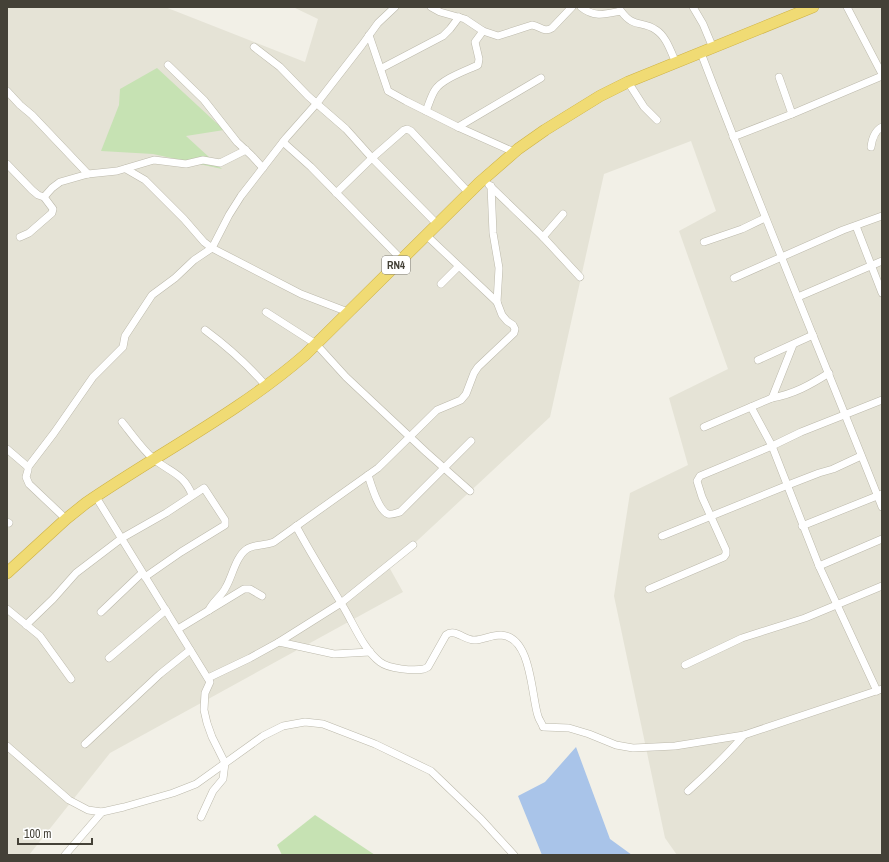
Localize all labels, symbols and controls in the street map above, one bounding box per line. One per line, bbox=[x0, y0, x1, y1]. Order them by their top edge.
road number: RN4 bbox=[382, 256, 410, 274]
scale bar bbox=[18, 820, 92, 846]
text: 100 m bbox=[24, 826, 51, 842]

